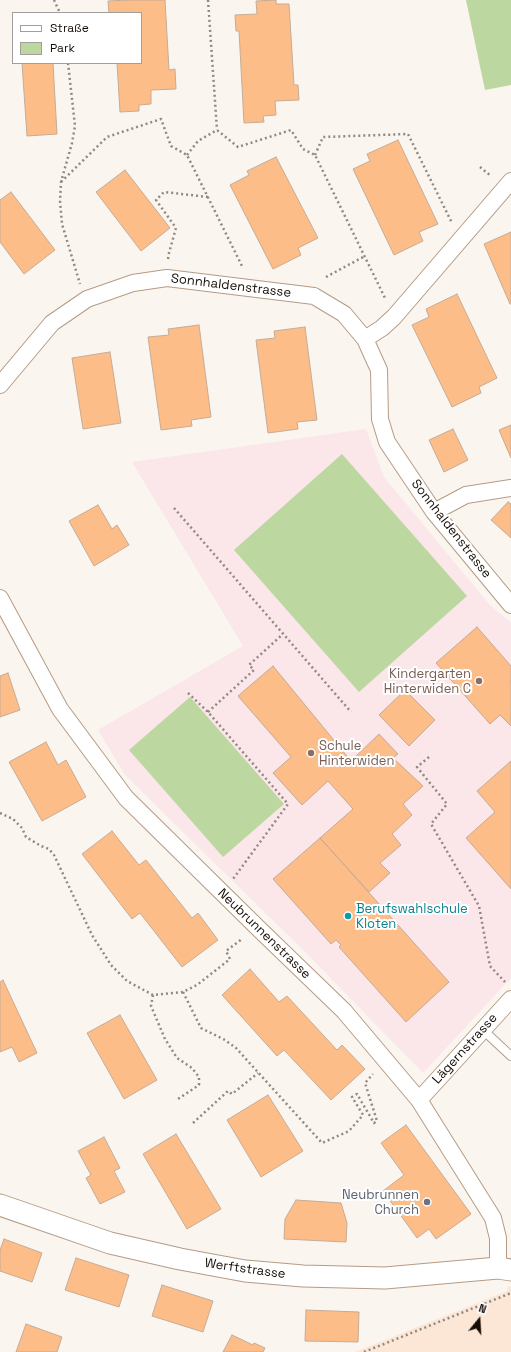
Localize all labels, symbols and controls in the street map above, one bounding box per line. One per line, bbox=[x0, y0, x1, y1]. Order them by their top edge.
legend bbox=[12, 12, 142, 64]
text: Straße bbox=[50, 20, 89, 36]
text: Park bbox=[50, 40, 75, 56]
street label: Sonnhaldenstrasse bbox=[170, 271, 292, 301]
street label: Sonnhaldenstrasse bbox=[408, 477, 494, 581]
place label: Kindergarten Hinterwiden C bbox=[384, 666, 471, 697]
marker: Kindergarten Hinterwiden C bbox=[474, 676, 484, 686]
place label: Schule Hinterwiden bbox=[319, 738, 394, 769]
marker: Schule Hinterwiden bbox=[306, 748, 316, 758]
street label: Neubrunnenstrasse bbox=[214, 886, 314, 982]
place label: Berufswahlschule Kloten bbox=[356, 901, 468, 932]
marker: Berufswahlschule Kloten bbox=[343, 911, 353, 921]
street label: Lägernstrasse bbox=[429, 1011, 501, 1087]
place label: Neubrunnen Church bbox=[342, 1187, 419, 1218]
marker: Neubrunnen Church bbox=[422, 1197, 432, 1207]
street label: Werftstrasse bbox=[204, 1256, 286, 1282]
north arrow bbox=[459, 1300, 499, 1340]
text: N bbox=[477, 1301, 488, 1316]

